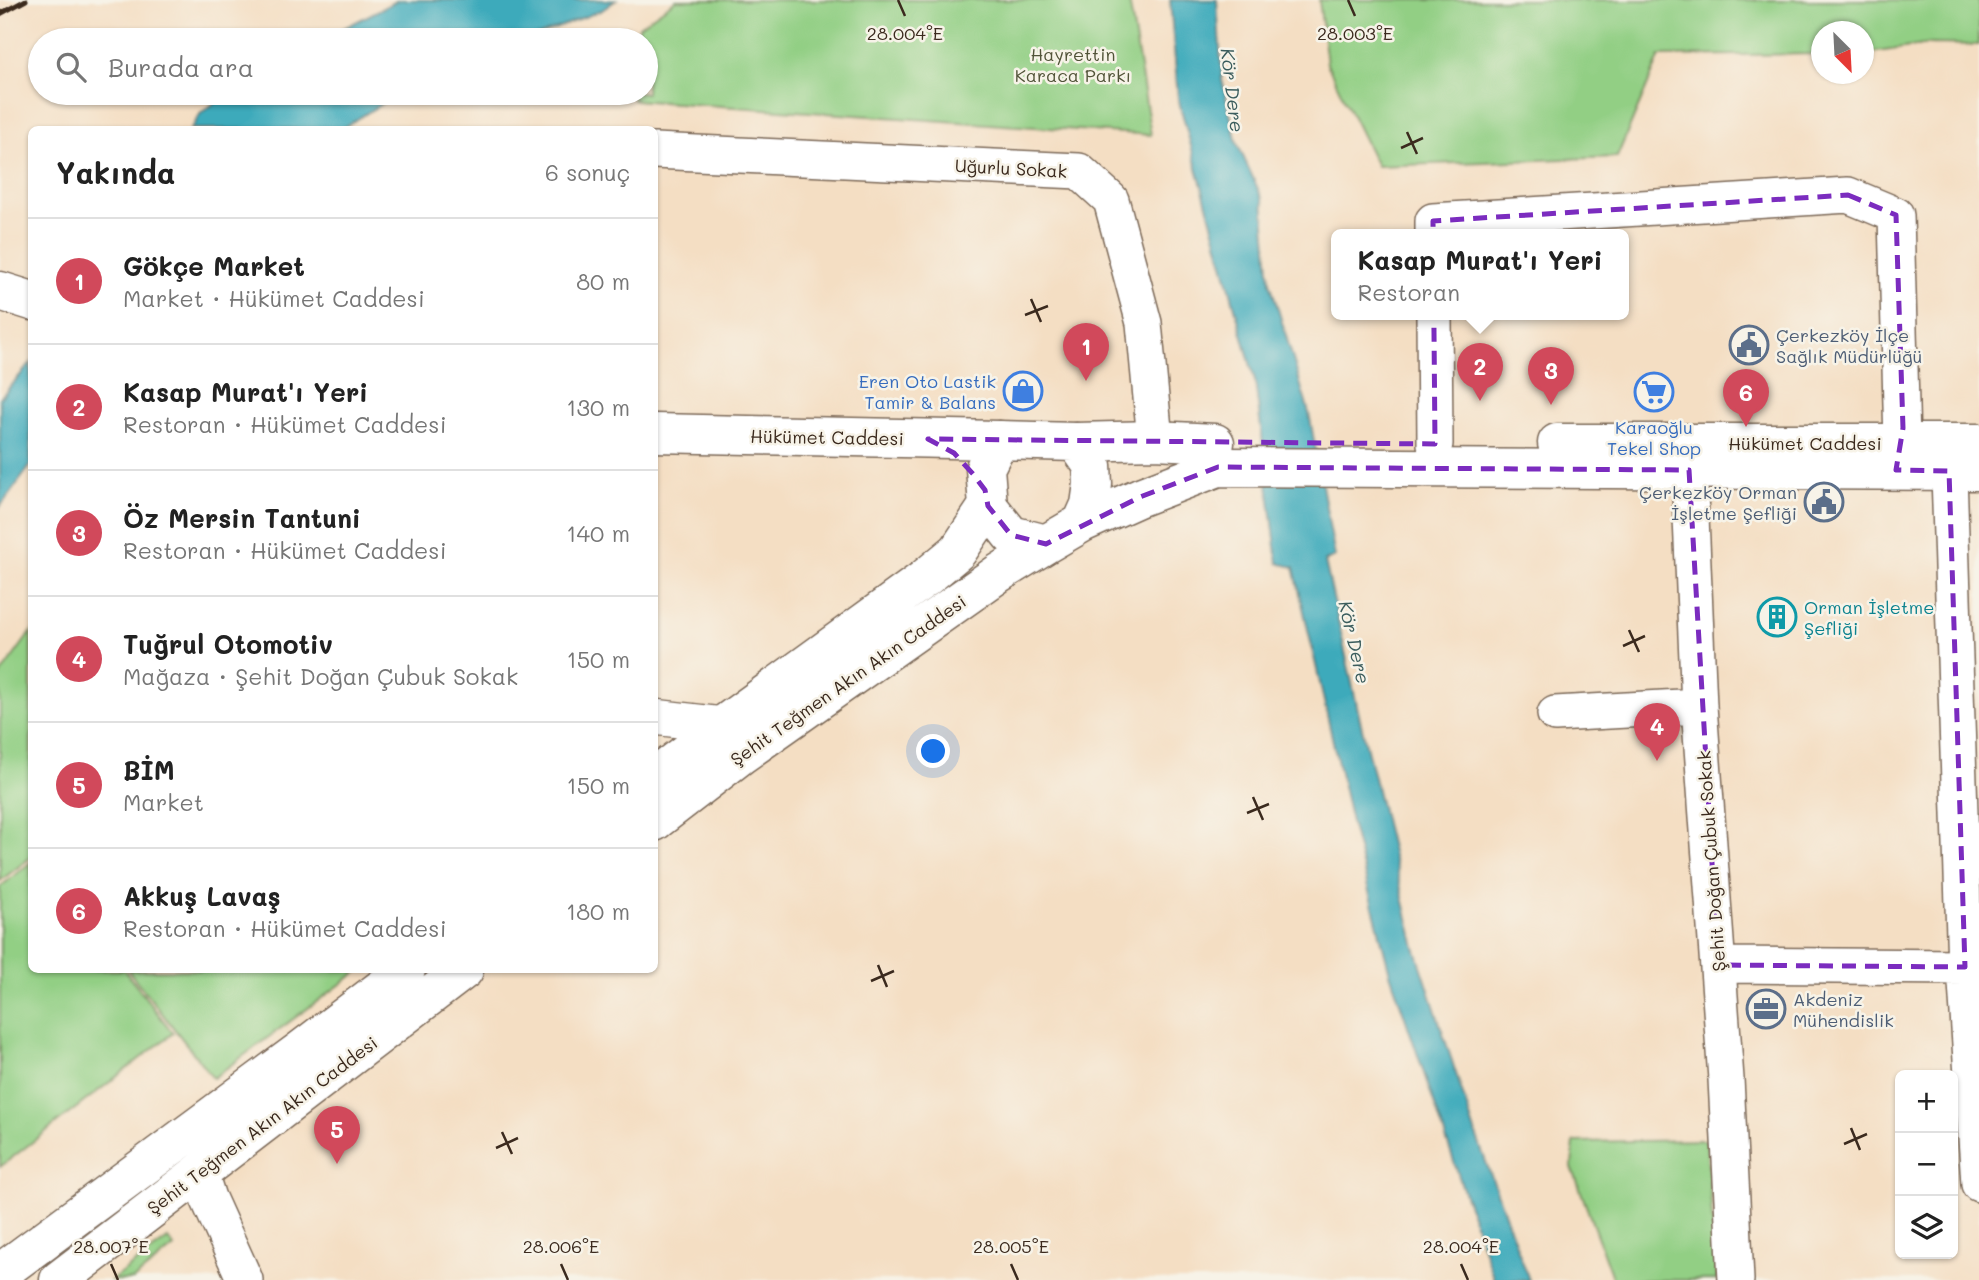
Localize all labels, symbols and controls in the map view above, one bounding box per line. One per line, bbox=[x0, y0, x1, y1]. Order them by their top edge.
text: 28.004°E bbox=[867, 21, 943, 45]
text: 28.003°E bbox=[1317, 21, 1393, 45]
north arrow bbox=[1811, 21, 1874, 84]
search box bbox=[28, 28, 658, 105]
park label: Hayrettin Karaca Parkı bbox=[1015, 42, 1131, 87]
water label: Kör Dere bbox=[1215, 47, 1251, 133]
icon: search bbox=[52, 48, 90, 86]
text: Burada ara bbox=[108, 50, 254, 84]
text: Yakında bbox=[56, 152, 175, 192]
street label: Uğurlu Sokak bbox=[954, 153, 1068, 183]
text: 6 sonuç bbox=[545, 157, 630, 187]
popup bbox=[1331, 229, 1629, 320]
text: Kasap Murat'ı Yeri bbox=[1357, 243, 1603, 277]
text: Gökçe Market bbox=[123, 249, 305, 283]
text: 1 bbox=[74, 266, 84, 296]
text: 80 m bbox=[576, 266, 630, 296]
text: Restoran bbox=[1357, 277, 1460, 307]
text: Market · Hükümet Caddesi bbox=[123, 283, 425, 313]
pin: 1 bbox=[1063, 323, 1109, 381]
place label: Çerkezköy İlçe Sağlık Müdürlüğü bbox=[1776, 323, 1922, 368]
public building icon: Çerkezköy İlçe Sağlık Müdürlüğü bbox=[1728, 324, 1770, 366]
pin: 2 bbox=[1457, 343, 1503, 401]
pin: 3 bbox=[1528, 347, 1574, 405]
place label: Eren Oto Lastik Tamir & Balans bbox=[859, 369, 996, 414]
pin: 6 bbox=[1723, 369, 1769, 427]
shop icon: Eren Oto Lastik Tamir & Balans bbox=[1002, 370, 1044, 412]
supermarket icon: Karaoğlu Tekel Shop bbox=[1633, 371, 1675, 413]
text: Kasap Murat'ı Yeri bbox=[123, 375, 368, 409]
text: 2 bbox=[73, 392, 85, 422]
text: 130 m bbox=[566, 392, 630, 422]
text: Restoran · Hükümet Caddesi bbox=[123, 409, 446, 439]
place label: Karaoğlu Tekel Shop bbox=[1607, 415, 1701, 460]
street label: Hükümet Caddesi bbox=[750, 424, 904, 450]
street label: Hükümet Caddesi bbox=[1728, 431, 1882, 455]
place label: Çerkezköy Orman İşletme Şefliği bbox=[1639, 480, 1797, 525]
public building icon: Çerkezköy Orman İşletme Şefliği bbox=[1803, 481, 1845, 523]
text: Öz Mersin Tantuni bbox=[123, 501, 361, 535]
text: 3 bbox=[72, 518, 86, 548]
text: 140 m bbox=[566, 518, 630, 548]
text: Restoran · Hükümet Caddesi bbox=[123, 535, 446, 565]
street label: Şehit Teğmen Akın Akın Caddesi bbox=[725, 589, 971, 771]
place label: Orman İşletme Şefliği bbox=[1804, 595, 1934, 640]
building icon: Orman İşletme Şefliği bbox=[1756, 596, 1798, 638]
water label: Kör Dere bbox=[1333, 598, 1377, 686]
text: Tuğrul Otomotiv bbox=[123, 627, 333, 661]
text: 4 bbox=[72, 644, 86, 674]
text: 150 m bbox=[566, 644, 630, 674]
text: Mağaza · Şehit Doğan Çubuk Sokak bbox=[123, 661, 518, 691]
pin: 4 bbox=[1634, 703, 1680, 761]
your location bbox=[916, 734, 950, 768]
street label: Şehit Doğan Çubuk Sokak bbox=[1691, 750, 1731, 972]
text: BİM bbox=[123, 753, 175, 787]
text: 5 bbox=[72, 770, 86, 800]
text: 150 m bbox=[566, 770, 630, 800]
text: Market bbox=[123, 787, 204, 817]
text: Akkuş Lavaş bbox=[123, 879, 281, 913]
text: 6 bbox=[72, 896, 86, 926]
text: 180 m bbox=[566, 896, 630, 926]
text: Restoran · Hükümet Caddesi bbox=[123, 913, 446, 943]
place label: Akdeniz Mühendislik bbox=[1793, 987, 1894, 1032]
office icon: Akdeniz Mühendislik bbox=[1745, 988, 1787, 1030]
street label: Şehit Teğmen Akın Akın Caddesi bbox=[142, 1030, 382, 1220]
map controls bbox=[1895, 1070, 1958, 1259]
button: + bbox=[1895, 1070, 1958, 1133]
pin: 5 bbox=[314, 1106, 360, 1164]
button: − bbox=[1895, 1133, 1958, 1196]
button: layers bbox=[1895, 1196, 1958, 1259]
text: 28.007°E bbox=[73, 1234, 149, 1258]
text: 28.006°E bbox=[523, 1234, 599, 1258]
text: 28.005°E bbox=[973, 1234, 1049, 1258]
text: 28.004°E bbox=[1423, 1234, 1499, 1258]

